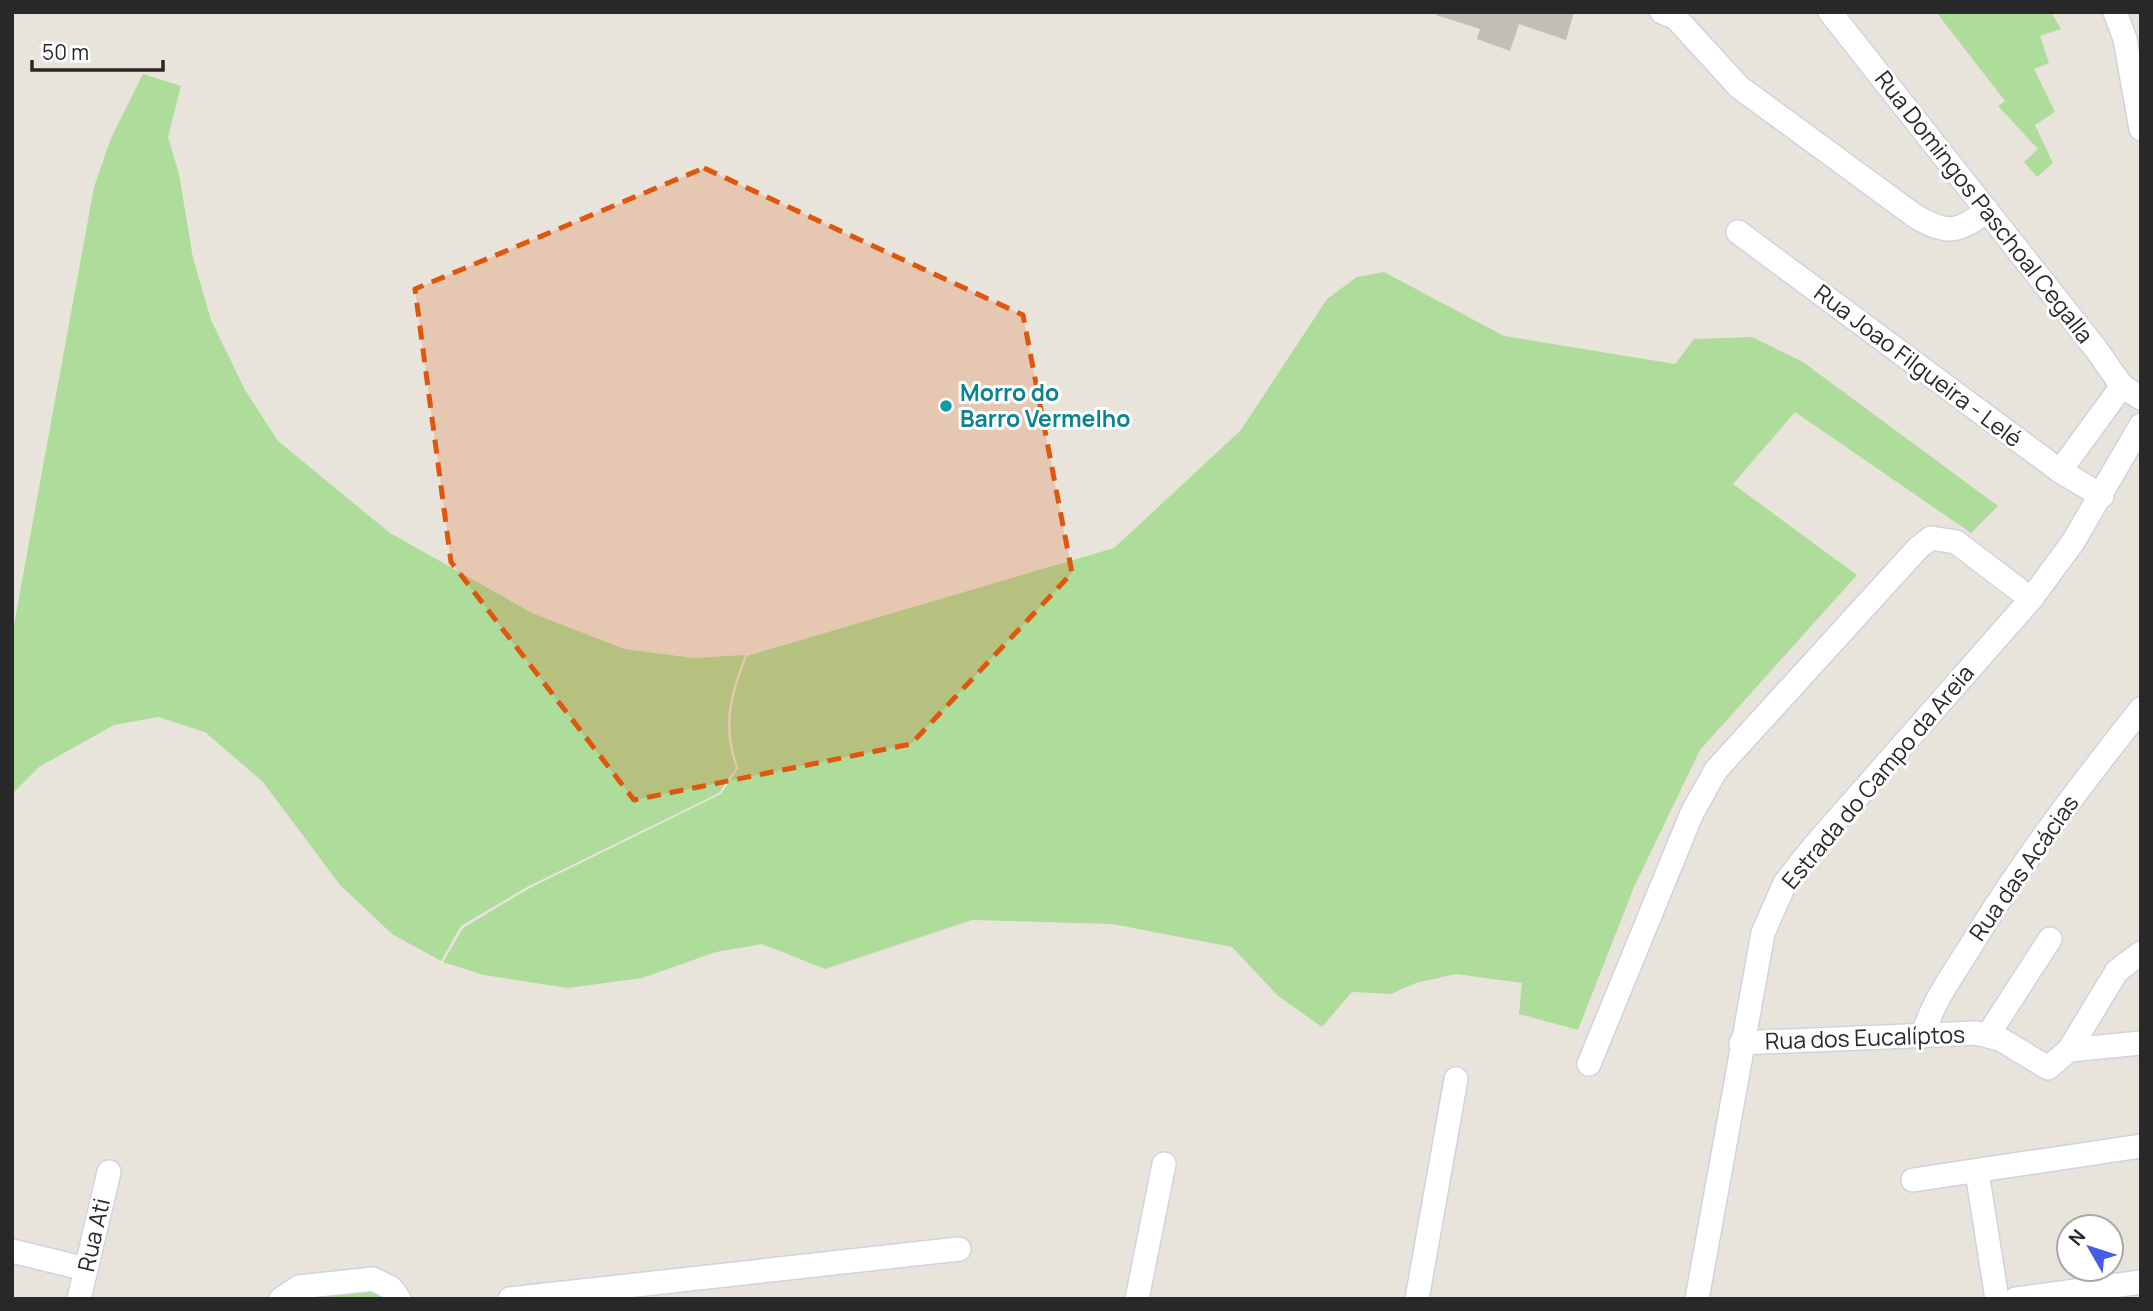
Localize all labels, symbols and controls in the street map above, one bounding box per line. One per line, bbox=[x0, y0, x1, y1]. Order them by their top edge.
scale bar bbox=[32, 28, 163, 72]
text: 50 m bbox=[42, 38, 89, 66]
street label: Rua Domingos Paschoal Cegalla bbox=[1868, 63, 2101, 349]
street label: Rua Joao Filgueira - Lelé bbox=[1808, 276, 2029, 454]
place label: Morro do Barro Vermelho bbox=[960, 376, 1130, 434]
marker: Morro do Barro Vermelho bbox=[938, 398, 954, 414]
street label: Estrada do Campo da Areia bbox=[1774, 657, 1981, 895]
street label: Rua das Acácias bbox=[1961, 788, 2085, 947]
street label: Rua dos Eucalíptos bbox=[1764, 1018, 1966, 1056]
street label: Rua Ati bbox=[69, 1195, 117, 1275]
north arrow bbox=[2055, 1213, 2125, 1283]
text: N bbox=[2062, 1224, 2091, 1251]

